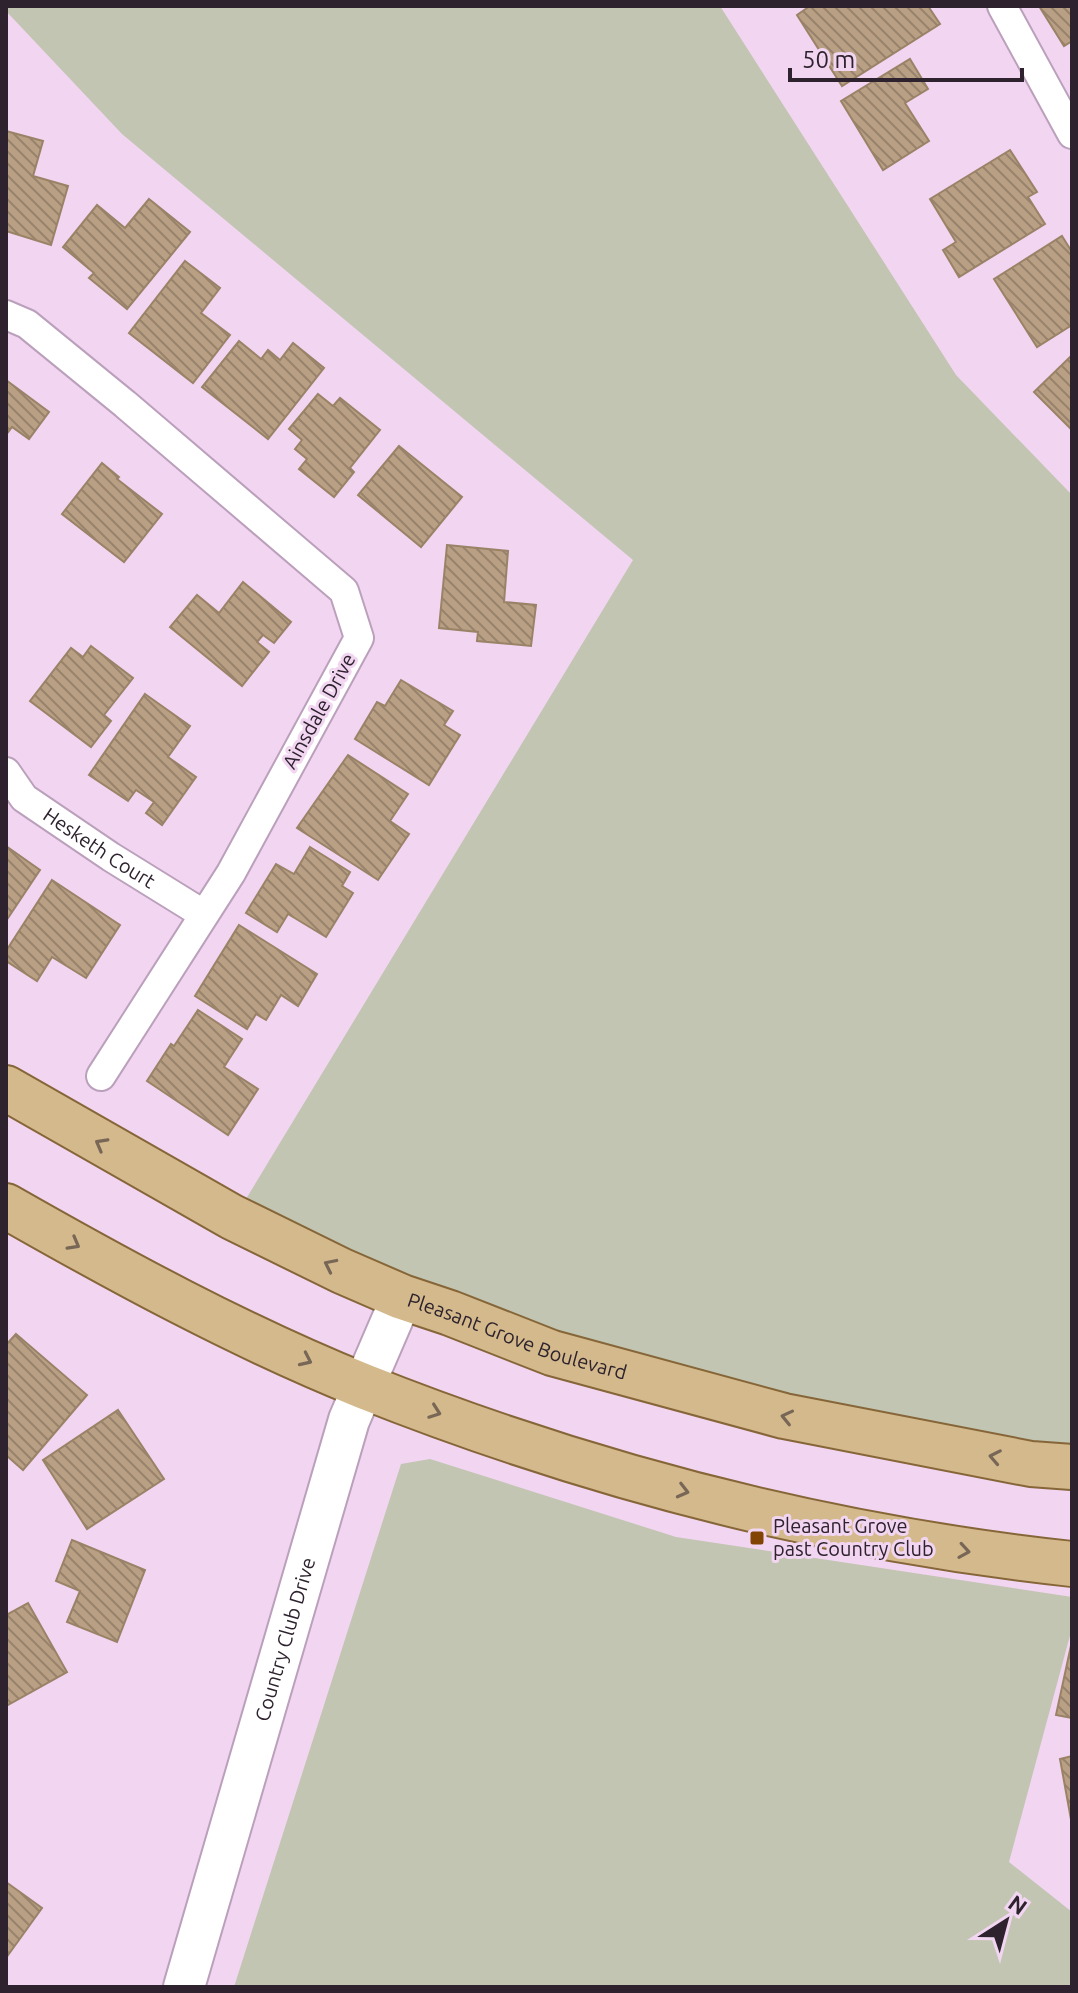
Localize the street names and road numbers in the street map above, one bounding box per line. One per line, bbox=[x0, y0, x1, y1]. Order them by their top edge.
street label: Ainsdale Drive bbox=[277, 649, 360, 772]
street label: Hesketh Court bbox=[39, 803, 160, 893]
street label: Pleasant Grove Boulevard bbox=[405, 1288, 629, 1384]
street label: Country Club Drive bbox=[250, 1555, 319, 1724]

